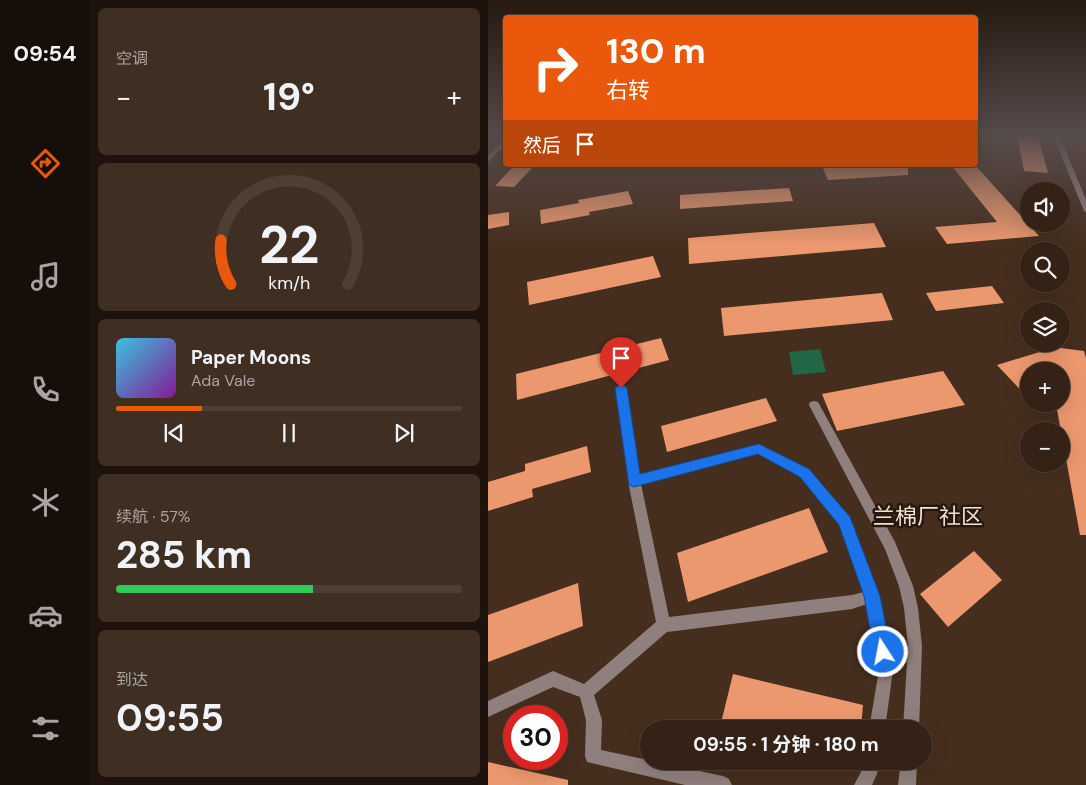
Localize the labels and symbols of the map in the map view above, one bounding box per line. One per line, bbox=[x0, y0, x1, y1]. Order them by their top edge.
pin bbox=[600, 337, 642, 388]
district label: 兰棉厂社区 bbox=[873, 502, 983, 531]
position arrow bbox=[856, 625, 908, 677]
speed limit sign: 30 bbox=[503, 705, 568, 770]

